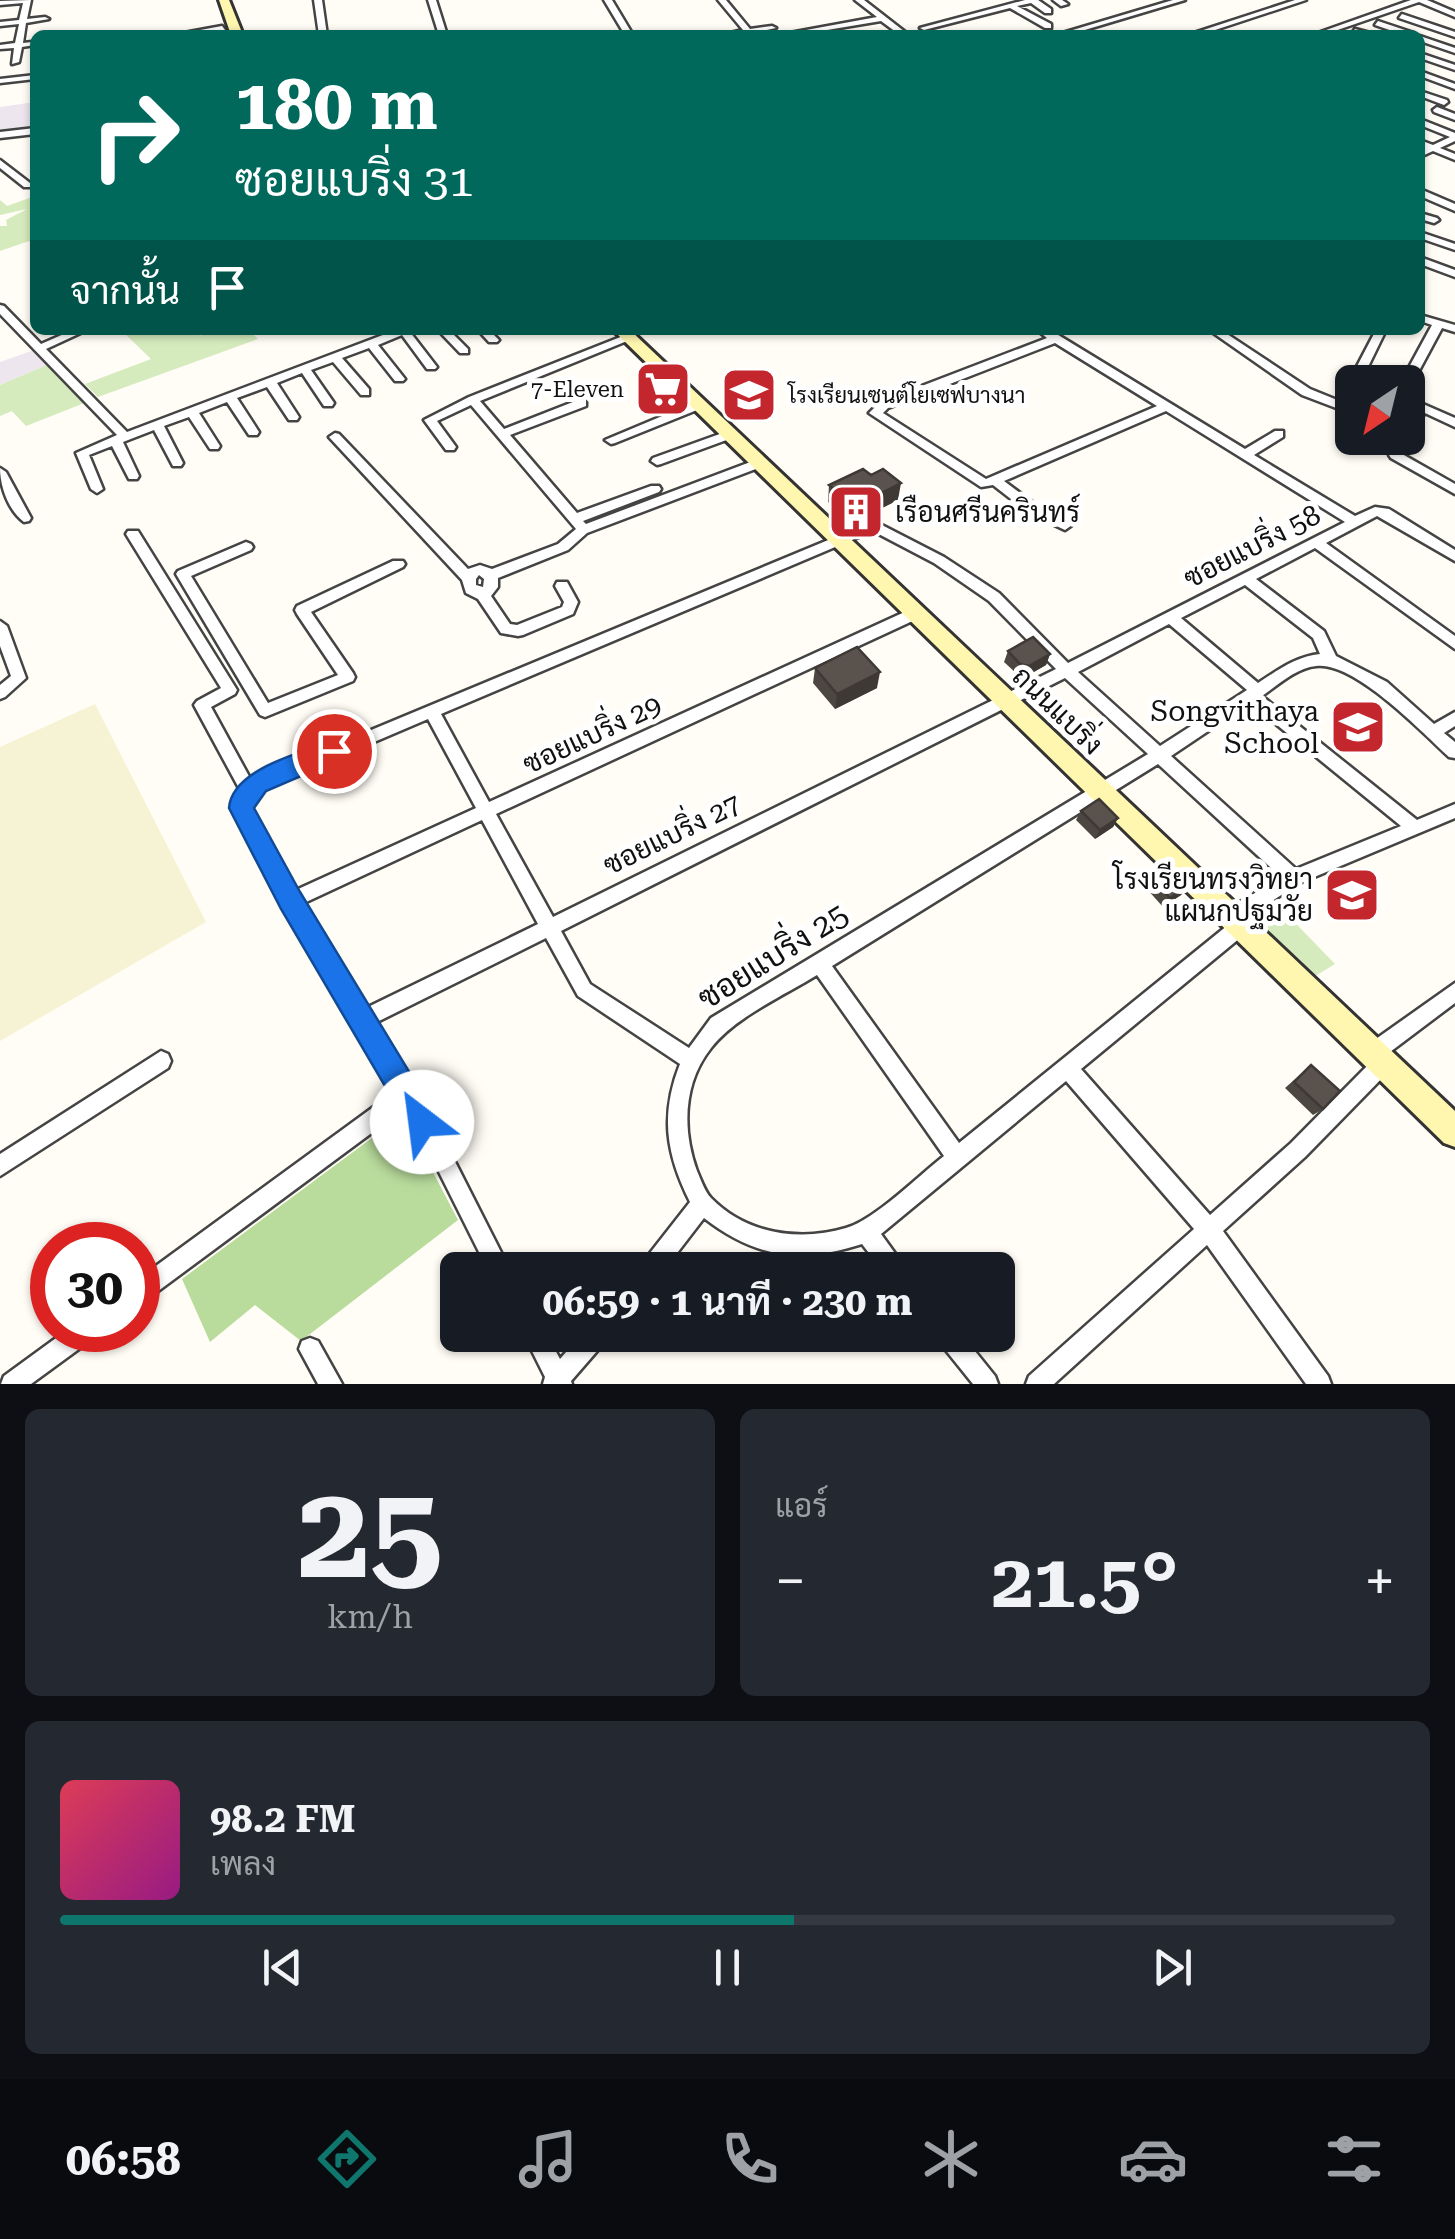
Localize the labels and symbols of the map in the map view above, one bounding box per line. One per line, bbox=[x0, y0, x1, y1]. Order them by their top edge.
supermarket icon: 7-Eleven bbox=[633, 359, 693, 419]
school or university icon: โรงเรียนเซนต์โยเซฟบางนา bbox=[719, 365, 779, 425]
north arrow bbox=[1335, 365, 1425, 455]
place label: 7-Eleven bbox=[531, 377, 624, 402]
place label: โรงเรียนเซนต์โยเซฟบางนา bbox=[787, 381, 1025, 408]
building icon: เรือนศรีนครินทร์ bbox=[826, 482, 886, 542]
street label: ซอยแบริ่ง 58 bbox=[1175, 492, 1326, 595]
place label: เรือนศรีนครินทร์ bbox=[895, 493, 1080, 529]
street label: ถนนแบริ่ง bbox=[1006, 655, 1114, 761]
street label: ซอยแบริ่ง 29 bbox=[515, 682, 667, 781]
place label: Songvithaya School bbox=[1150, 695, 1319, 760]
school or university icon: Songvithaya School bbox=[1328, 697, 1388, 757]
pin bbox=[292, 709, 377, 794]
street label: ซอยแบริ่ง 27 bbox=[595, 781, 746, 882]
place label: โรงเรียนทรงวิทยา แผนกปฐมวัย bbox=[1111, 860, 1313, 930]
school or university icon: โรงเรียนทรงวิทยา แผนกปฐมวัย bbox=[1322, 865, 1382, 925]
street label: ซอยแบริ่ง 25 bbox=[687, 888, 855, 1017]
position arrow bbox=[370, 1070, 474, 1174]
speed limit sign: 30 bbox=[30, 1222, 160, 1352]

